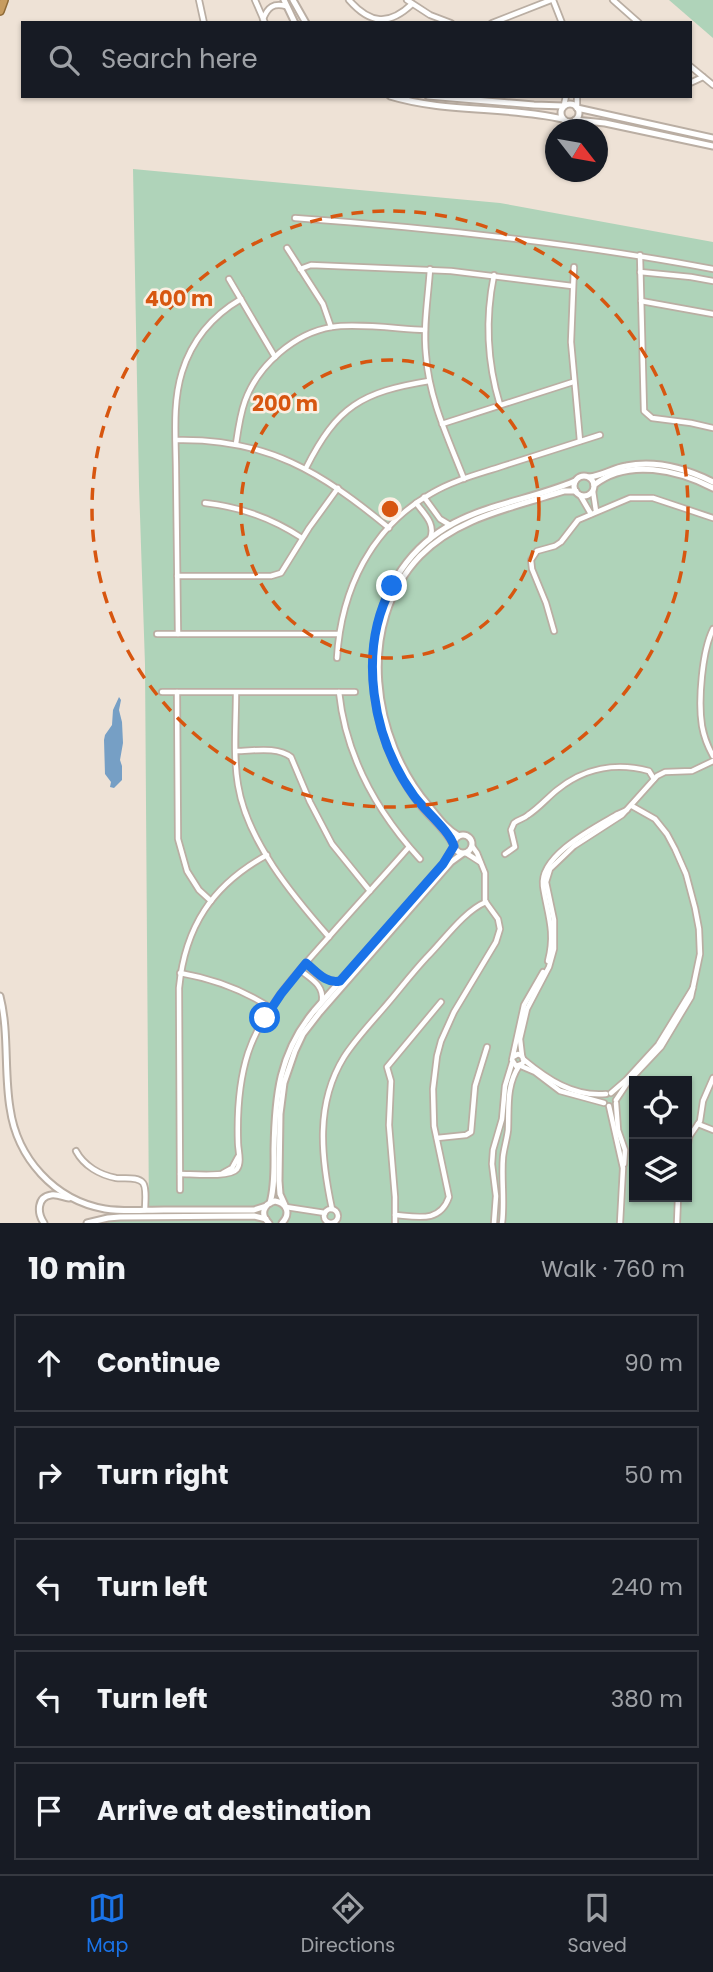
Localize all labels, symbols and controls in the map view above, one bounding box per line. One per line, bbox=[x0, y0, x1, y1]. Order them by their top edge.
search box bbox=[21, 21, 692, 98]
icon: search bbox=[45, 41, 83, 79]
text: Search here bbox=[101, 41, 258, 77]
north arrow bbox=[545, 119, 608, 182]
text: 400 m bbox=[145, 284, 213, 313]
text: 200 m bbox=[252, 389, 318, 418]
centre of rings bbox=[378, 497, 402, 521]
route end bbox=[376, 570, 407, 601]
route start bbox=[249, 1002, 280, 1033]
map controls bbox=[629, 1076, 692, 1202]
button: locate bbox=[629, 1076, 692, 1139]
button: layers bbox=[629, 1139, 692, 1202]
text: 10 min bbox=[28, 1247, 126, 1290]
text: Walk · 760 m bbox=[541, 1253, 685, 1285]
icon: ahead bbox=[30, 1344, 68, 1382]
text: Continue bbox=[97, 1345, 220, 1381]
text: 90 m bbox=[624, 1347, 683, 1379]
icon: right bbox=[30, 1456, 68, 1494]
text: Turn right bbox=[97, 1457, 229, 1493]
text: 50 m bbox=[624, 1459, 683, 1491]
icon: left bbox=[30, 1568, 68, 1606]
text: Turn left bbox=[97, 1569, 208, 1605]
text: 240 m bbox=[611, 1571, 683, 1603]
icon: left bbox=[30, 1680, 68, 1718]
text: Turn left bbox=[97, 1681, 208, 1717]
text: 380 m bbox=[611, 1683, 683, 1715]
icon: arrive bbox=[30, 1792, 68, 1830]
text: Arrive at destination bbox=[97, 1793, 372, 1829]
tab: Map bbox=[86, 1889, 128, 1960]
tab: Directions bbox=[301, 1889, 395, 1960]
tab: Saved bbox=[568, 1889, 627, 1960]

